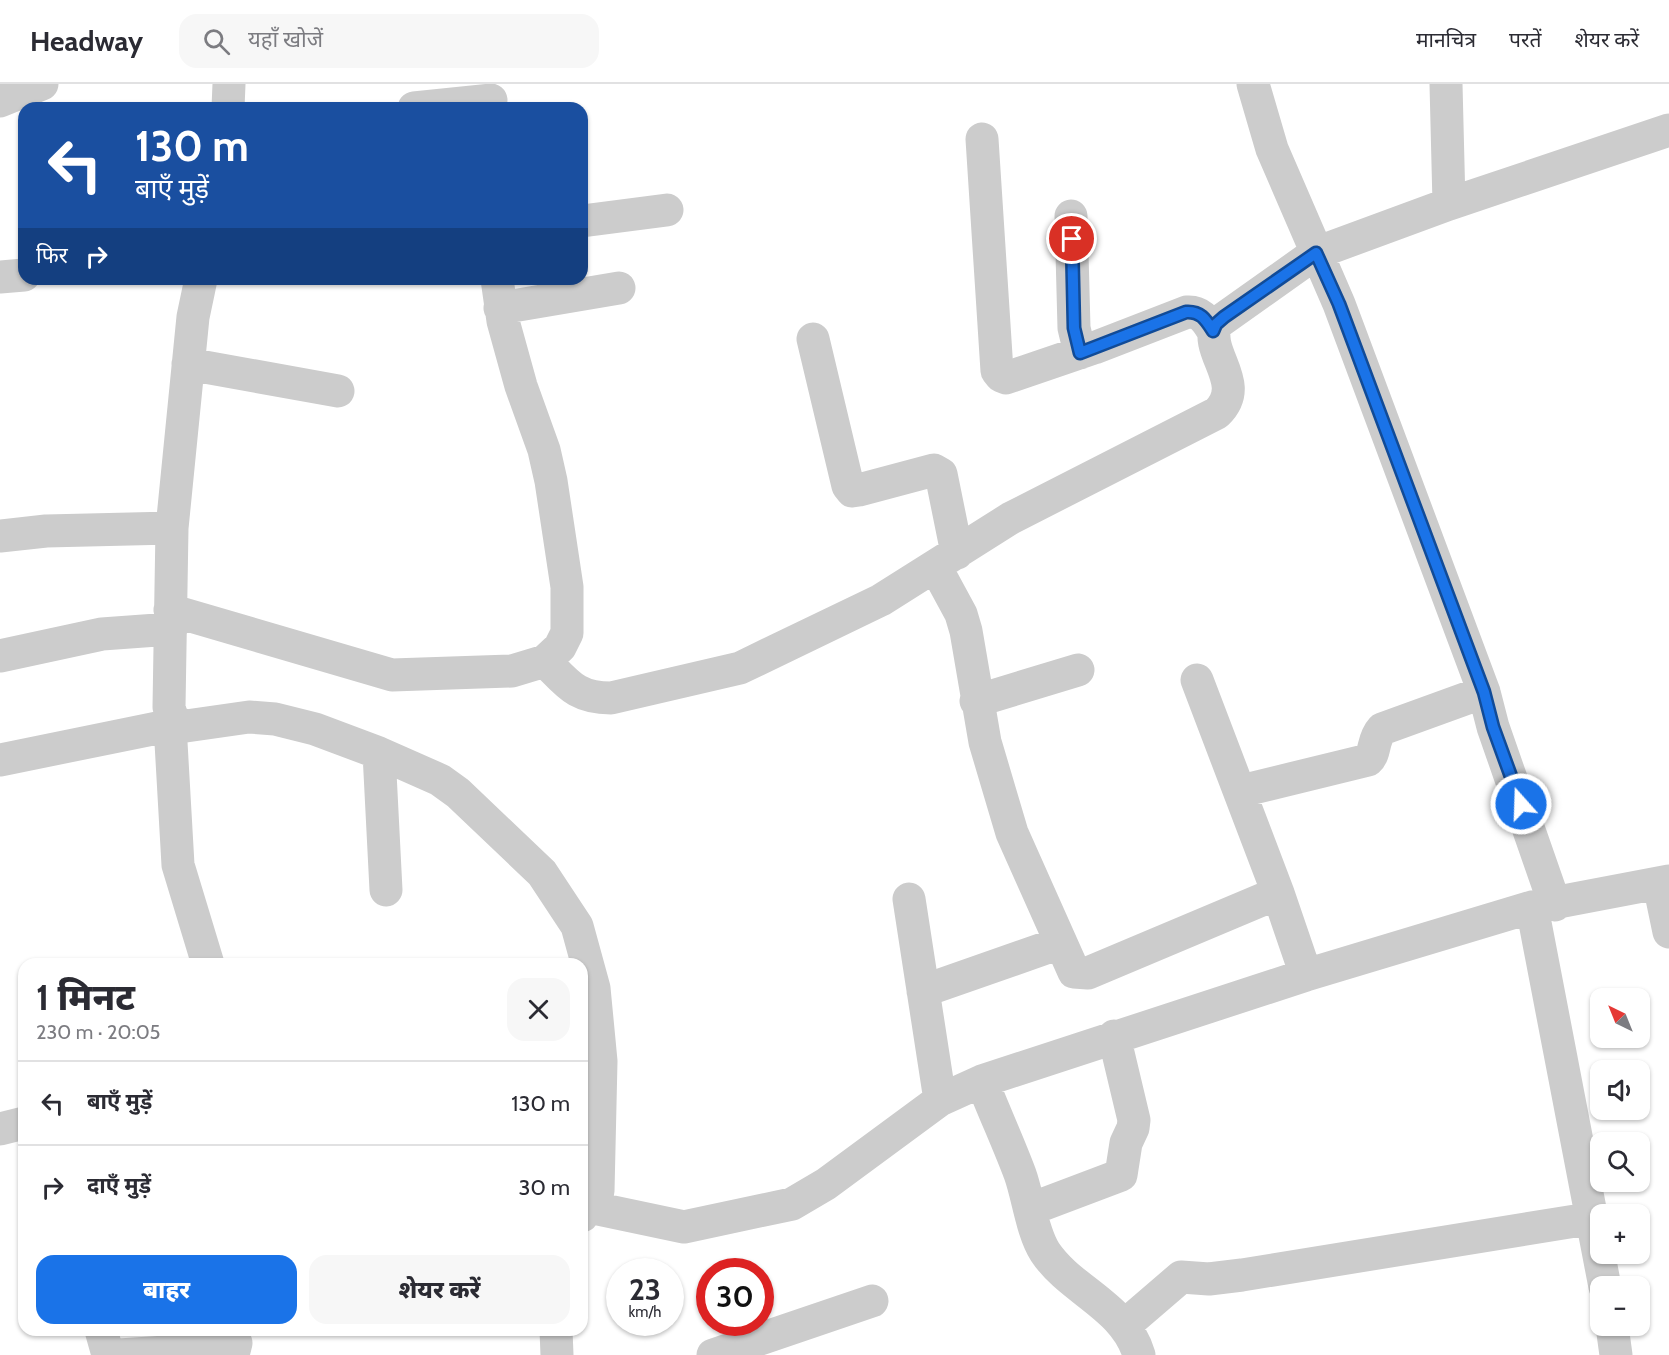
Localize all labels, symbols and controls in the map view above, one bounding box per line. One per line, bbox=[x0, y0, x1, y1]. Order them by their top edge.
search box bbox=[179, 14, 599, 68]
text: Headway bbox=[30, 24, 143, 58]
icon: search bbox=[200, 25, 233, 58]
text: यहाँ खोजें bbox=[248, 26, 323, 53]
text: मानचित्र bbox=[1416, 27, 1476, 52]
text: परतें bbox=[1509, 27, 1542, 52]
text: शेयर करें bbox=[1575, 27, 1639, 52]
text: 130 m bbox=[135, 120, 249, 172]
icon: left bbox=[36, 126, 114, 204]
text: बाएँ मुड़ें bbox=[135, 172, 209, 205]
pin bbox=[1046, 213, 1097, 264]
icon: arrive bbox=[1055, 222, 1088, 255]
icon: right bbox=[80, 240, 113, 273]
text: फिर bbox=[36, 242, 68, 269]
position arrow bbox=[1489, 772, 1553, 836]
text: 1 मिनट bbox=[36, 975, 135, 1019]
button: close bbox=[507, 978, 570, 1041]
north arrow bbox=[1590, 988, 1650, 1048]
map controls bbox=[1590, 988, 1650, 1336]
text: 230 m · 20:05 bbox=[36, 1020, 160, 1044]
button: sound bbox=[1590, 1060, 1650, 1120]
icon: left bbox=[36, 1087, 69, 1120]
text: बाएँ मुड़ें bbox=[87, 1088, 152, 1115]
text: 130 m bbox=[511, 1090, 570, 1117]
button: search bbox=[1590, 1132, 1650, 1192]
icon: right bbox=[36, 1171, 69, 1204]
text: दाएँ मुड़ें bbox=[87, 1172, 151, 1199]
text: 30 m bbox=[518, 1174, 570, 1201]
button: + bbox=[1590, 1204, 1650, 1264]
button: बाहर bbox=[36, 1255, 297, 1324]
button: शेयर करें bbox=[309, 1255, 570, 1324]
speed limit sign: 30 bbox=[696, 1258, 774, 1336]
text: 23 bbox=[629, 1271, 661, 1308]
button: − bbox=[1590, 1276, 1650, 1336]
text: km/h bbox=[629, 1303, 661, 1321]

